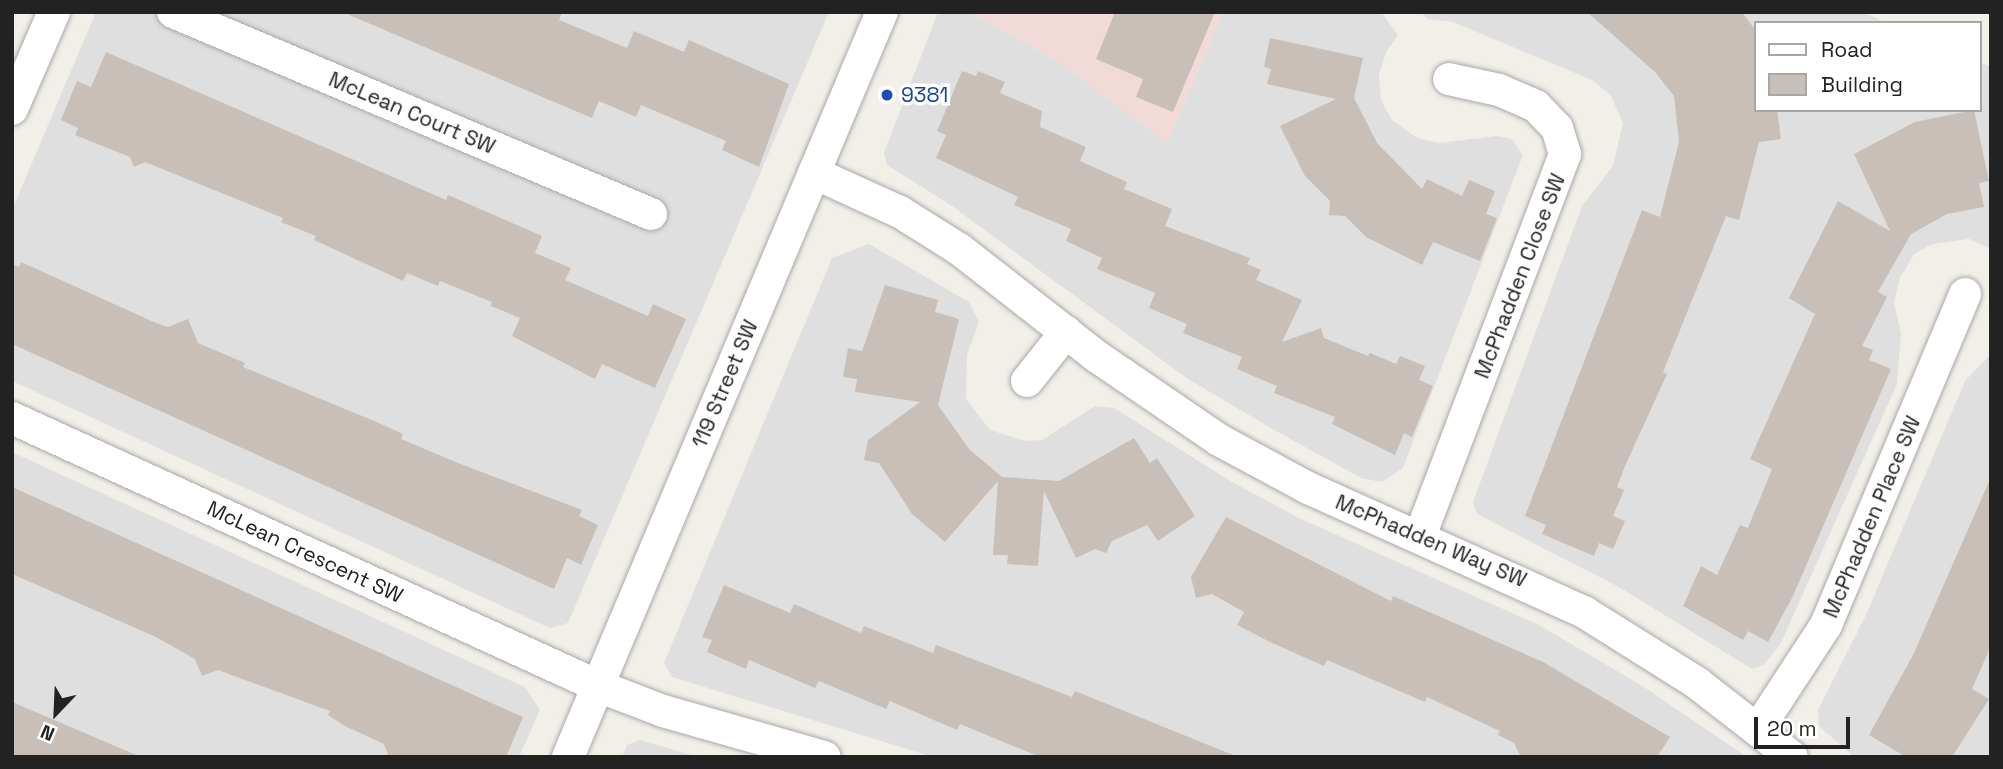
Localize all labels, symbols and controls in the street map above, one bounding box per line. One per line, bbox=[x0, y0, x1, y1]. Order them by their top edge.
legend bbox=[1755, 21, 1982, 112]
text: Road bbox=[1821, 36, 1873, 63]
street label: McLean Court SW bbox=[325, 67, 499, 159]
text: Building bbox=[1821, 71, 1903, 98]
place label: 9381 bbox=[901, 82, 948, 108]
marker: 9381 bbox=[879, 87, 895, 103]
street label: McPhadden Close SW bbox=[1469, 170, 1571, 382]
street label: 119 Street SW bbox=[687, 316, 763, 452]
street label: McPhadden Place SW bbox=[1818, 412, 1926, 622]
street label: McPhadden Way SW bbox=[1332, 489, 1530, 593]
street label: McLean Crescent SW bbox=[203, 496, 407, 608]
north arrow bbox=[21, 678, 91, 748]
scale bar bbox=[1758, 702, 1854, 746]
text: 20 m bbox=[1767, 715, 1817, 742]
text: N bbox=[37, 719, 58, 747]

